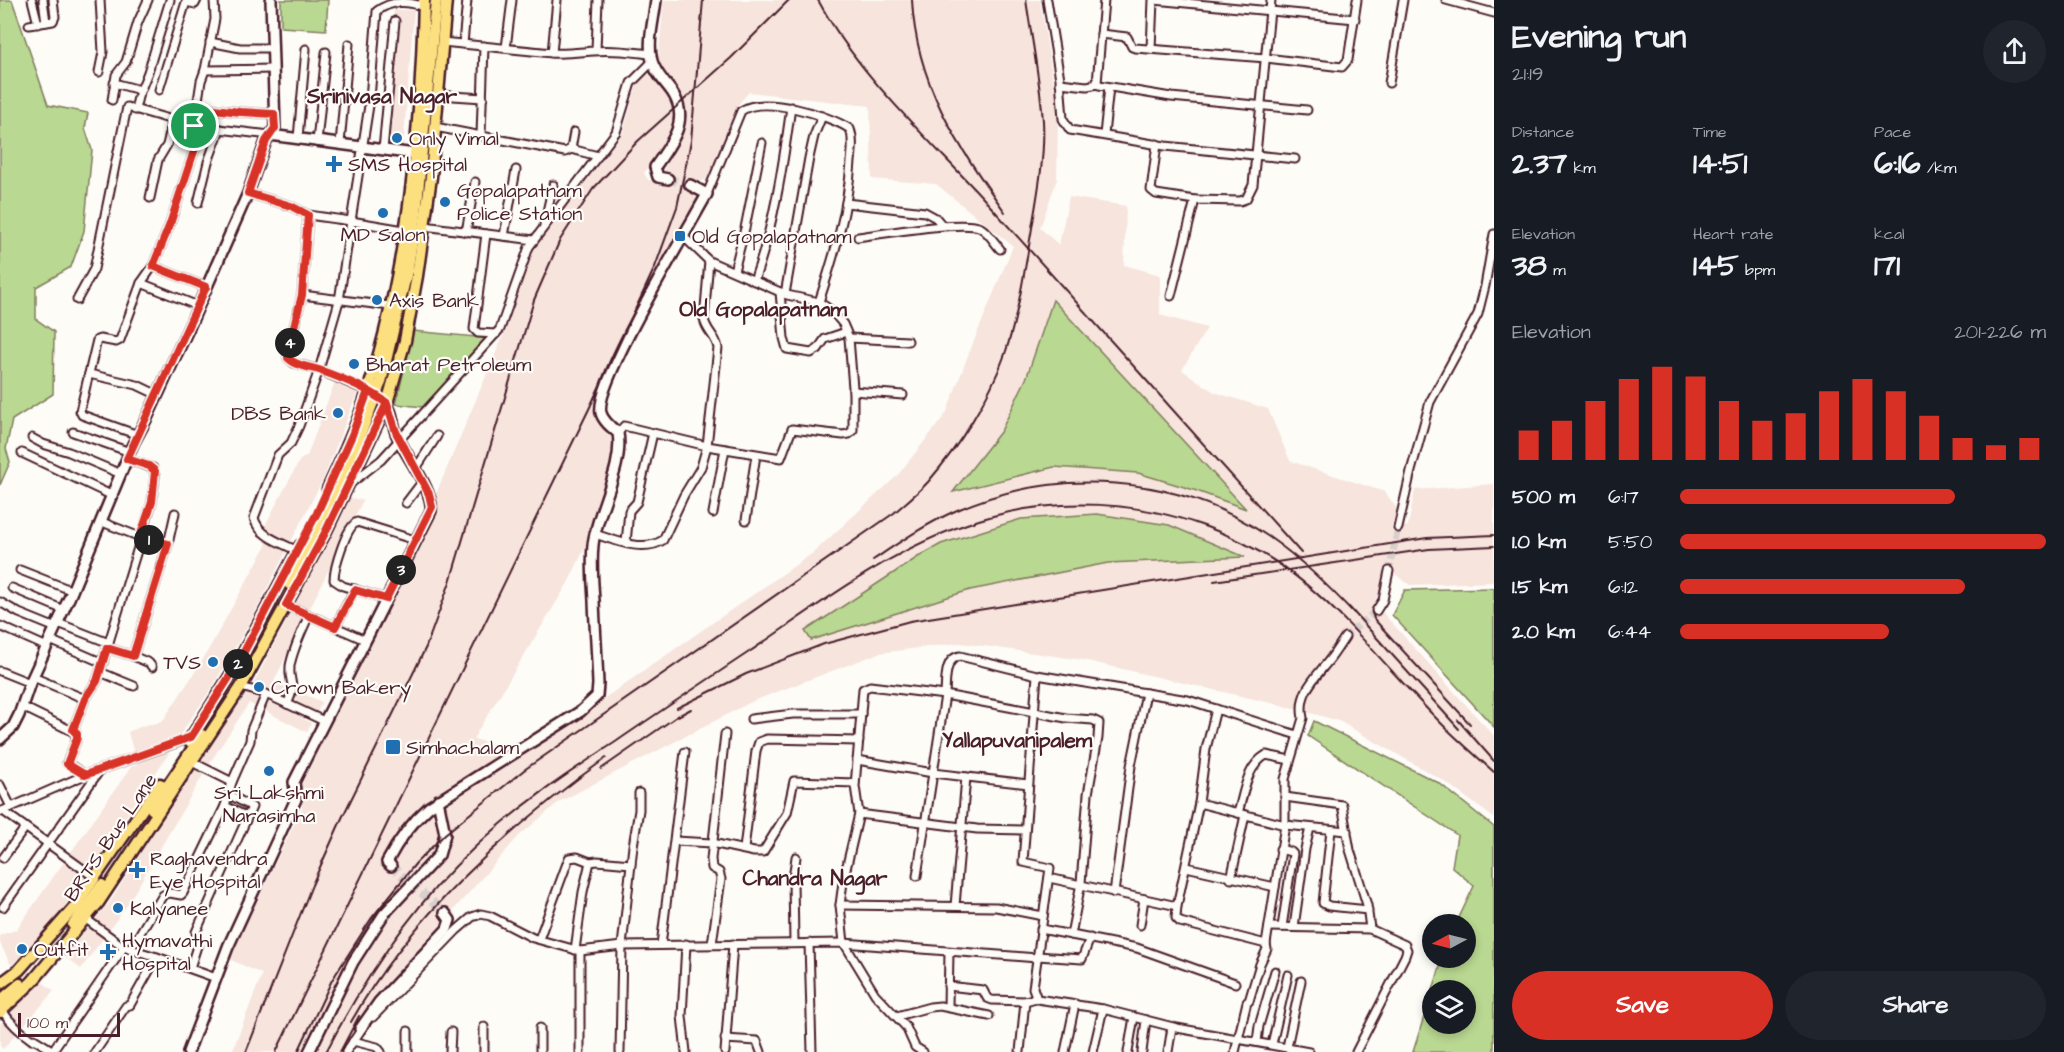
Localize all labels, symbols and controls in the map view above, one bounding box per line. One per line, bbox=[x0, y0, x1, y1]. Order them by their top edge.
text: Evening run bbox=[1512, 14, 1686, 60]
button: share bbox=[1983, 20, 2046, 83]
text: 21:19 bbox=[1512, 60, 1543, 88]
district label: Srinivasa Nagar bbox=[306, 82, 457, 113]
pin bbox=[168, 100, 219, 151]
icon: arrive bbox=[177, 109, 210, 142]
text: Distance bbox=[1512, 121, 1574, 143]
text: Time bbox=[1693, 121, 1727, 143]
text: Pace bbox=[1874, 121, 1911, 143]
place label: Only Vimal bbox=[409, 125, 499, 154]
marker: Only Vimal bbox=[390, 131, 404, 145]
text: 2.37 bbox=[1512, 143, 1567, 185]
text: 14:51 bbox=[1693, 143, 1747, 185]
text: 6:16 bbox=[1874, 143, 1920, 185]
place label: SMS Hospital bbox=[348, 151, 467, 179]
marker: SMS Hospital bbox=[325, 155, 343, 173]
text: km bbox=[1567, 157, 1596, 179]
text: /km bbox=[1920, 157, 1956, 179]
place label: Gopalapatnam Police Station bbox=[457, 177, 582, 228]
marker: Gopalapatnam Police Station bbox=[438, 195, 452, 209]
marker: MD Salon bbox=[376, 206, 390, 220]
place label: MD Salon bbox=[341, 221, 425, 249]
place label: Old Gopalapatnam bbox=[692, 223, 852, 251]
text: Elevation bbox=[1512, 223, 1575, 245]
text: Heart rate bbox=[1693, 223, 1773, 245]
text: kcal bbox=[1874, 223, 1905, 245]
marker: Old Gopalapatnam bbox=[673, 229, 687, 243]
text: 38 bbox=[1512, 245, 1547, 287]
text: 145 bbox=[1693, 245, 1739, 287]
text: 171 bbox=[1874, 245, 1900, 287]
text: m bbox=[1547, 259, 1566, 281]
text: bpm bbox=[1739, 259, 1775, 281]
place label: Axis Bank bbox=[389, 287, 479, 315]
marker: Axis Bank bbox=[370, 293, 384, 307]
district label: Old Gopalapatnam bbox=[679, 295, 847, 325]
text: Elevation bbox=[1512, 318, 1591, 346]
text: 201–226 m bbox=[1954, 318, 2046, 346]
pin: 4 bbox=[275, 328, 305, 358]
text: 4 bbox=[285, 332, 295, 354]
place label: Bharat Petroleum bbox=[366, 351, 532, 379]
marker: Bharat Petroleum bbox=[347, 357, 361, 371]
place label: DBS Bank bbox=[231, 400, 326, 428]
marker: DBS Bank bbox=[331, 406, 345, 420]
text: 500 m bbox=[1512, 483, 1575, 511]
text: 6:17 bbox=[1608, 483, 1639, 511]
pin: 1 bbox=[134, 525, 164, 555]
text: 1.0 km bbox=[1512, 528, 1566, 556]
text: 5:50 bbox=[1608, 528, 1652, 556]
text: 1 bbox=[148, 529, 150, 551]
pin: 3 bbox=[386, 555, 416, 585]
text: 3 bbox=[397, 559, 405, 581]
text: 1.5 km bbox=[1512, 573, 1567, 601]
text: 6:12 bbox=[1608, 573, 1638, 601]
text: 2.0 km bbox=[1512, 618, 1575, 646]
text: 6:44 bbox=[1608, 618, 1651, 646]
place label: TVS bbox=[163, 649, 201, 677]
pin: 2 bbox=[223, 649, 253, 679]
text: 2 bbox=[233, 653, 243, 675]
marker: TVS bbox=[206, 655, 220, 669]
place label: Crown Bakery bbox=[271, 674, 411, 703]
marker: Crown Bakery bbox=[252, 680, 266, 694]
district label: Yallapuvanipalem bbox=[942, 726, 1093, 756]
place label: Simhachalam bbox=[406, 734, 520, 762]
marker: Simhachalam bbox=[384, 738, 402, 756]
marker: Sri Lakshmi Narasimha bbox=[262, 764, 276, 778]
street label: BRTS Bus Lane bbox=[58, 768, 164, 907]
place label: Sri Lakshmi Narasimha bbox=[214, 779, 324, 830]
place label: Raghavendra Eye Hospital bbox=[150, 845, 267, 897]
marker: Raghavendra Eye Hospital bbox=[128, 861, 146, 879]
district label: Chandra Nagar bbox=[743, 864, 888, 895]
place label: Kalyanee bbox=[130, 895, 208, 924]
marker: Kalyanee bbox=[111, 901, 125, 915]
north arrow bbox=[1422, 914, 1476, 968]
map controls bbox=[1422, 914, 1476, 1034]
place label: Hymavathi Hospital bbox=[122, 927, 212, 978]
place label: Outfit bbox=[34, 936, 89, 964]
marker: Outfit bbox=[15, 942, 29, 956]
marker: Hymavathi Hospital bbox=[99, 943, 117, 961]
button: Save bbox=[1512, 971, 1773, 1040]
button: Share bbox=[1785, 971, 2046, 1040]
button: layers bbox=[1422, 980, 1476, 1034]
scale bar bbox=[18, 1010, 120, 1038]
text: 100 m bbox=[27, 1012, 68, 1034]

